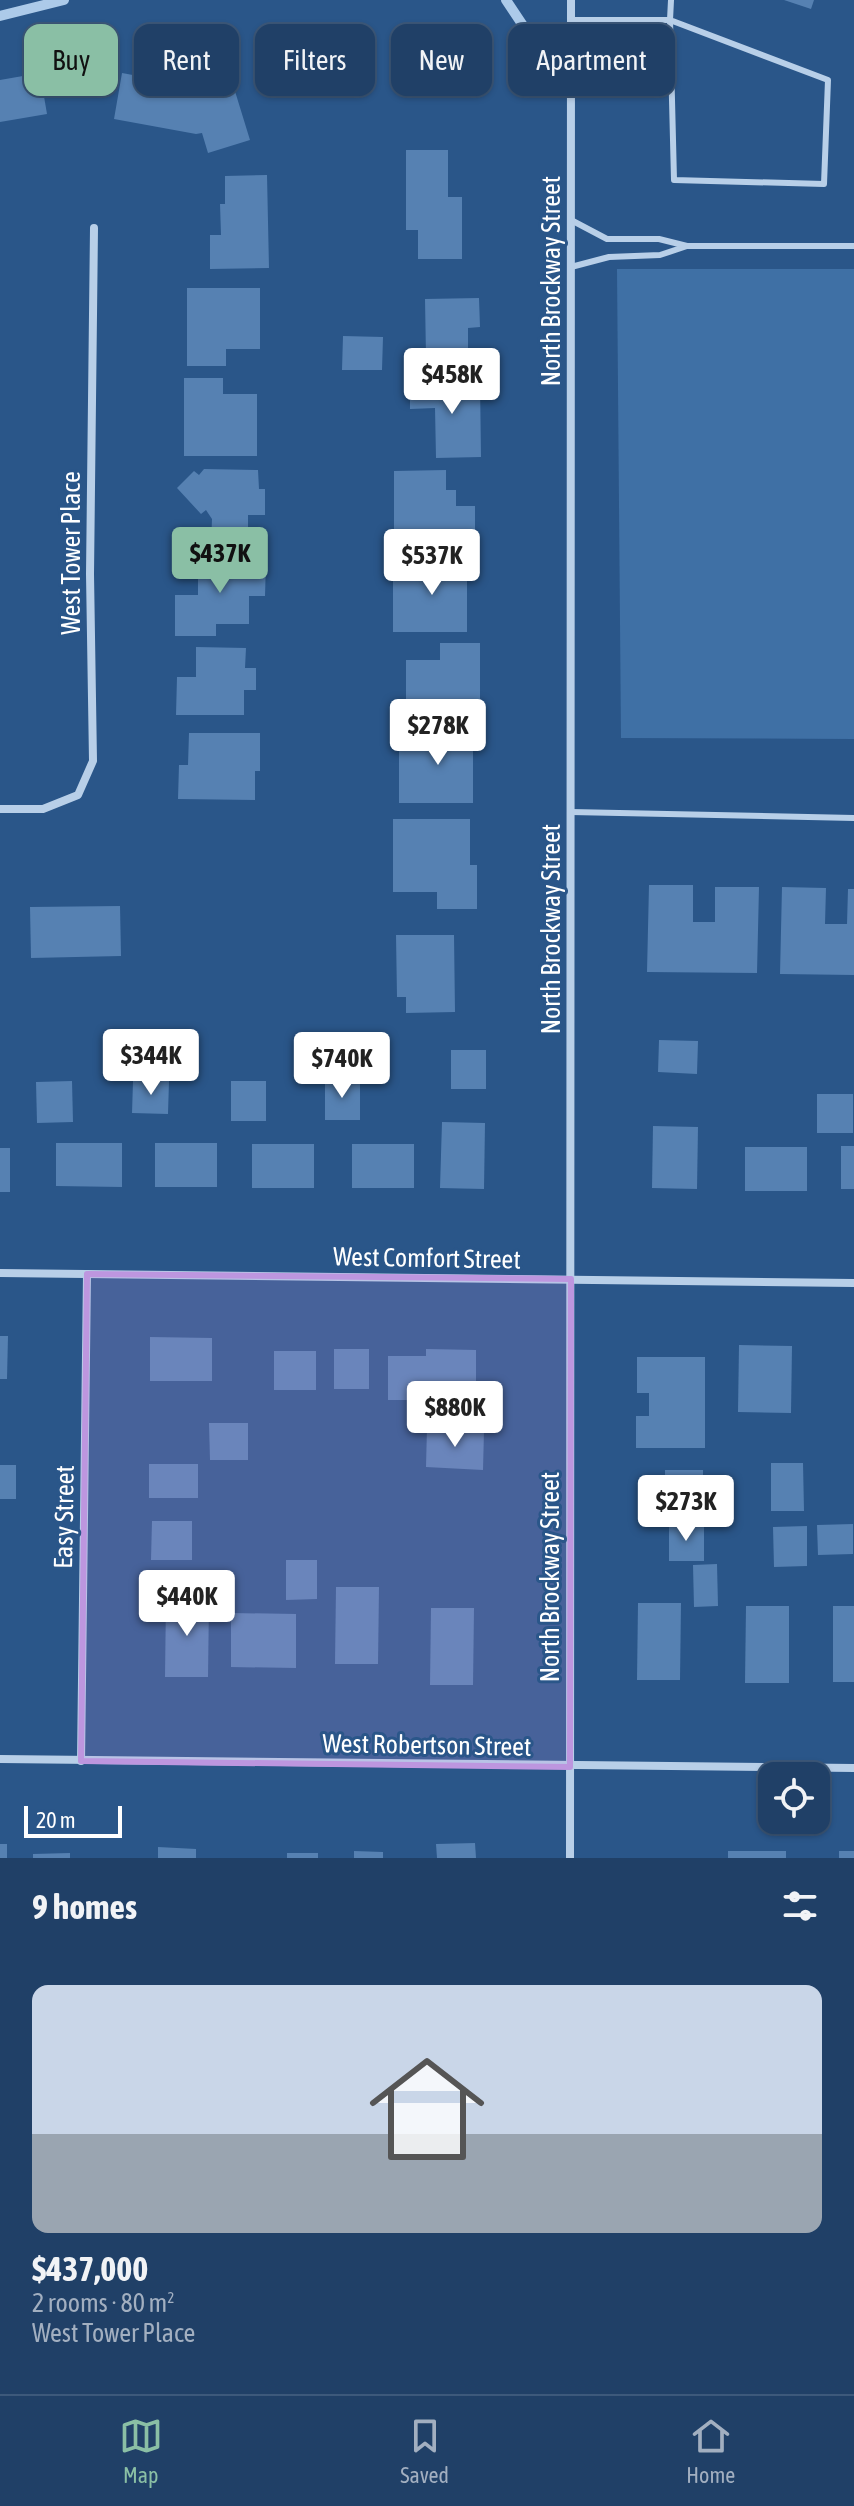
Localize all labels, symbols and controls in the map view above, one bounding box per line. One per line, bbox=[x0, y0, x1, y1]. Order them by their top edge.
chip: Buy bbox=[24, 24, 118, 96]
chip: Rent bbox=[134, 24, 239, 96]
chip: Filters bbox=[255, 24, 375, 96]
chip: New bbox=[391, 24, 492, 96]
chip: Apartment bbox=[508, 24, 675, 96]
street label: North Brockway Street bbox=[536, 176, 566, 386]
pin: $458K bbox=[396, 348, 508, 416]
text: $458K bbox=[422, 359, 482, 389]
street label: West Tower Place bbox=[56, 471, 86, 635]
pin: $437K bbox=[164, 527, 276, 595]
pin: $537K bbox=[376, 529, 488, 597]
text: $437K bbox=[190, 538, 250, 568]
text: $537K bbox=[402, 540, 462, 570]
pin: $278K bbox=[382, 699, 494, 767]
text: $278K bbox=[408, 710, 468, 740]
street label: North Brockway Street bbox=[536, 824, 566, 1034]
pin: $344K bbox=[95, 1029, 207, 1097]
pin: $740K bbox=[286, 1032, 398, 1100]
text: $344K bbox=[121, 1040, 181, 1070]
text: $740K bbox=[312, 1043, 372, 1073]
street label: West Comfort Street bbox=[333, 1241, 521, 1275]
pin: $880K bbox=[399, 1381, 511, 1449]
text: $880K bbox=[425, 1392, 485, 1422]
street label: Easy Street bbox=[48, 1465, 80, 1569]
street label: North Brockway Street bbox=[535, 1472, 565, 1682]
pin: $273K bbox=[630, 1475, 742, 1543]
text: $273K bbox=[656, 1486, 716, 1516]
pin: $440K bbox=[131, 1570, 243, 1638]
text: $440K bbox=[157, 1581, 217, 1611]
street label: West Robertson Street bbox=[322, 1728, 532, 1762]
map controls bbox=[758, 1762, 830, 1834]
button: locate bbox=[758, 1762, 830, 1834]
scale bar bbox=[24, 1802, 122, 1838]
text: 20 m bbox=[36, 1807, 76, 1833]
icon: filters bbox=[778, 1884, 822, 1928]
text: 9 homes bbox=[32, 1887, 137, 1926]
icon: home bbox=[355, 2037, 499, 2181]
text: $437,000 bbox=[32, 2249, 148, 2288]
text: 2 rooms · 80 m² bbox=[32, 2288, 174, 2318]
text: West Tower Place bbox=[32, 2318, 195, 2348]
tab: Map bbox=[119, 2414, 163, 2488]
tab: Saved bbox=[400, 2414, 449, 2488]
tab: Home bbox=[686, 2414, 735, 2488]

